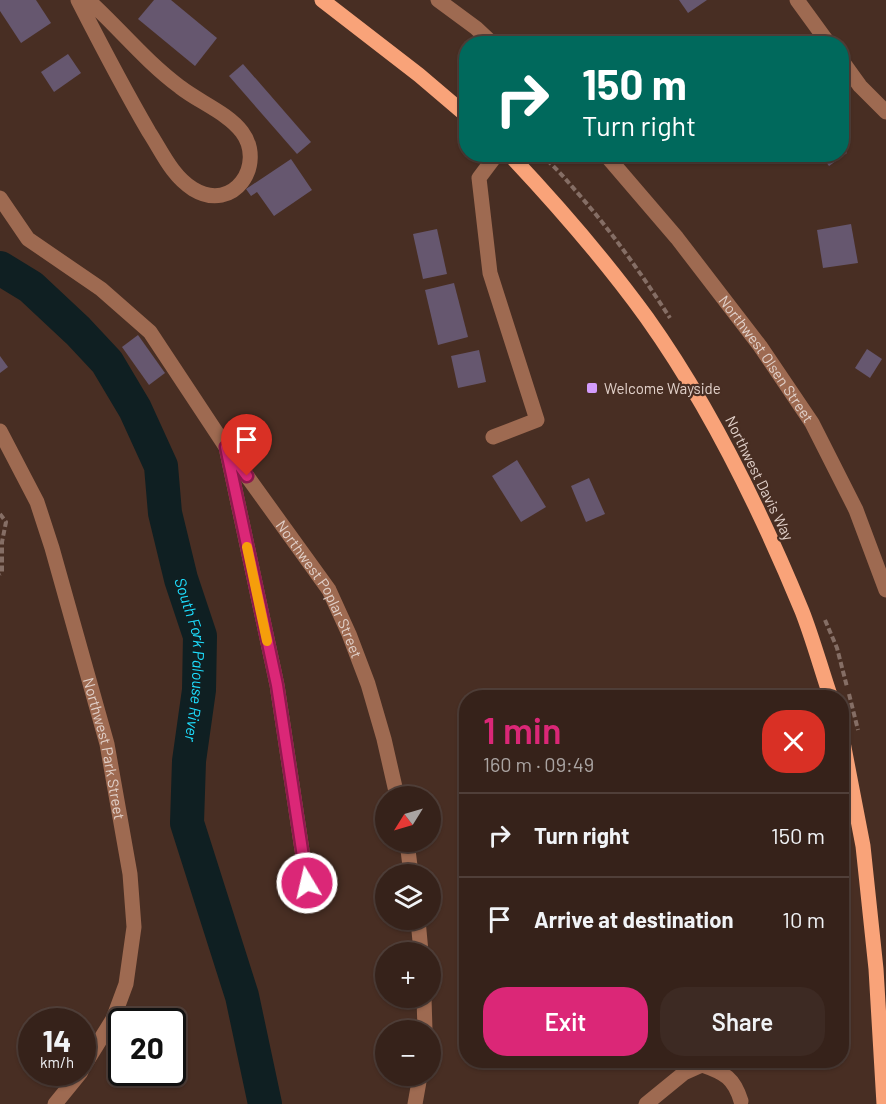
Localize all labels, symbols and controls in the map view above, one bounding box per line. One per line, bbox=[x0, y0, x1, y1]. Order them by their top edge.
text: 150 m bbox=[582, 58, 687, 108]
icon: right bbox=[483, 60, 561, 138]
text: Turn right bbox=[582, 109, 696, 141]
street label: Northwest Olsen Street bbox=[715, 292, 818, 426]
place label: Welcome Wayside bbox=[604, 379, 721, 397]
marker: Welcome Wayside bbox=[585, 381, 599, 395]
street label: Northwest Davis Way bbox=[722, 413, 798, 543]
pin bbox=[221, 414, 272, 476]
icon: arrive bbox=[230, 423, 263, 456]
street label: Northwest Poplar Street bbox=[273, 517, 366, 660]
water label: South Fork Palouse River bbox=[172, 575, 210, 744]
street label: Northwest Park Street bbox=[80, 676, 129, 821]
text: 1 min bbox=[483, 708, 562, 751]
button: close bbox=[762, 710, 825, 773]
text: 160 m · 09:49 bbox=[483, 752, 594, 776]
north arrow bbox=[375, 786, 441, 852]
map controls bbox=[375, 786, 441, 1086]
icon: right bbox=[483, 819, 516, 852]
text: Turn right bbox=[534, 822, 629, 848]
text: 150 m bbox=[771, 822, 825, 848]
position arrow bbox=[275, 851, 339, 915]
button: layers bbox=[375, 864, 441, 930]
icon: arrive bbox=[483, 903, 516, 936]
text: Arrive at destination bbox=[534, 906, 733, 932]
text: 10 m bbox=[782, 906, 825, 932]
button: + bbox=[375, 942, 441, 1008]
button: Exit bbox=[483, 987, 648, 1056]
button: Share bbox=[660, 987, 825, 1056]
speed limit sign: 20 bbox=[108, 1008, 186, 1086]
button: − bbox=[375, 1020, 441, 1086]
text: 14 bbox=[43, 1022, 71, 1058]
text: km/h bbox=[40, 1053, 74, 1071]

